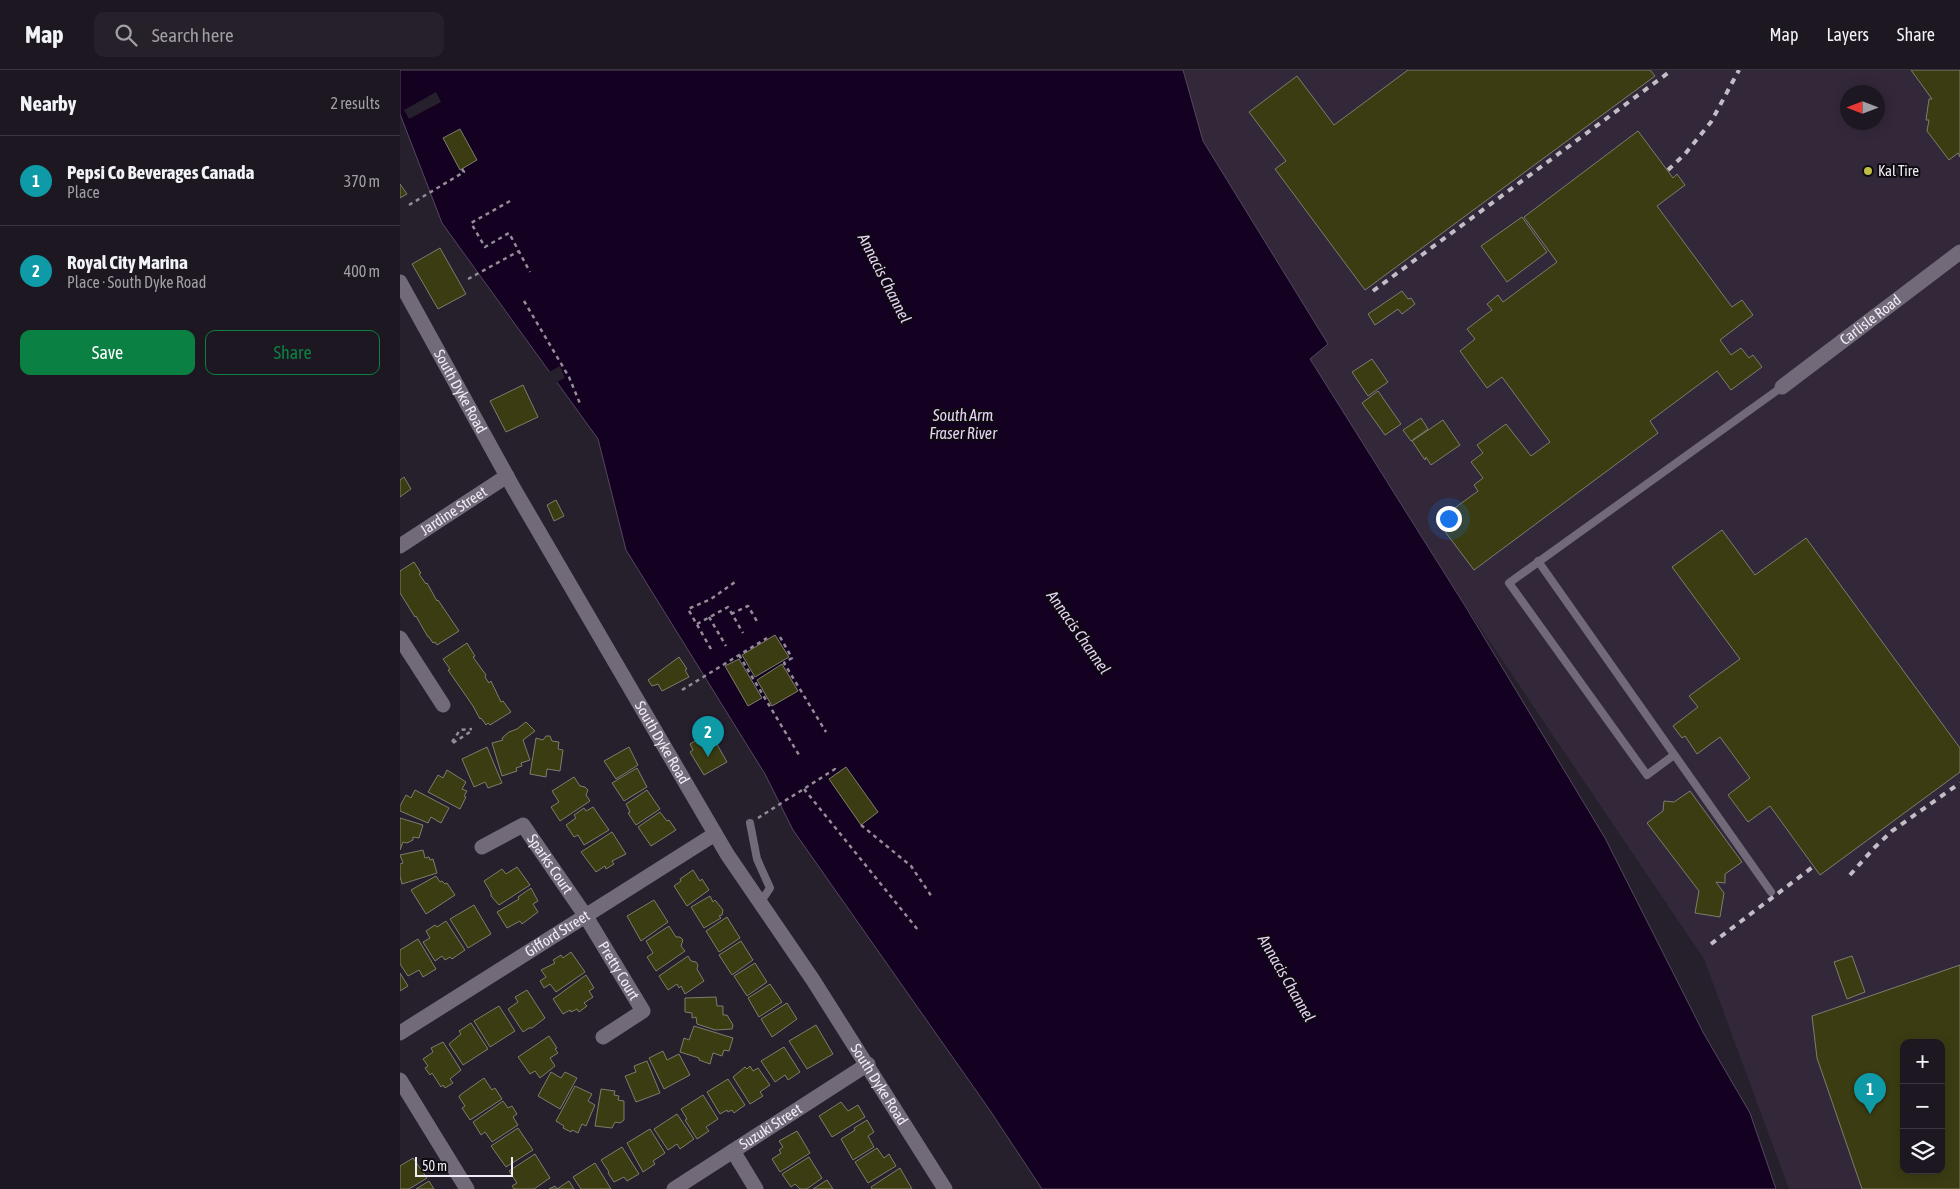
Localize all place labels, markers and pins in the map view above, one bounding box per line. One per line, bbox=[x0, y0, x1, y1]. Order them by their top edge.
place label: Kal Tire bbox=[1878, 162, 1919, 179]
marker: Kal Tire bbox=[1862, 165, 1874, 177]
pin: 2 bbox=[692, 716, 724, 757]
pin: 1 bbox=[1854, 1073, 1886, 1114]

